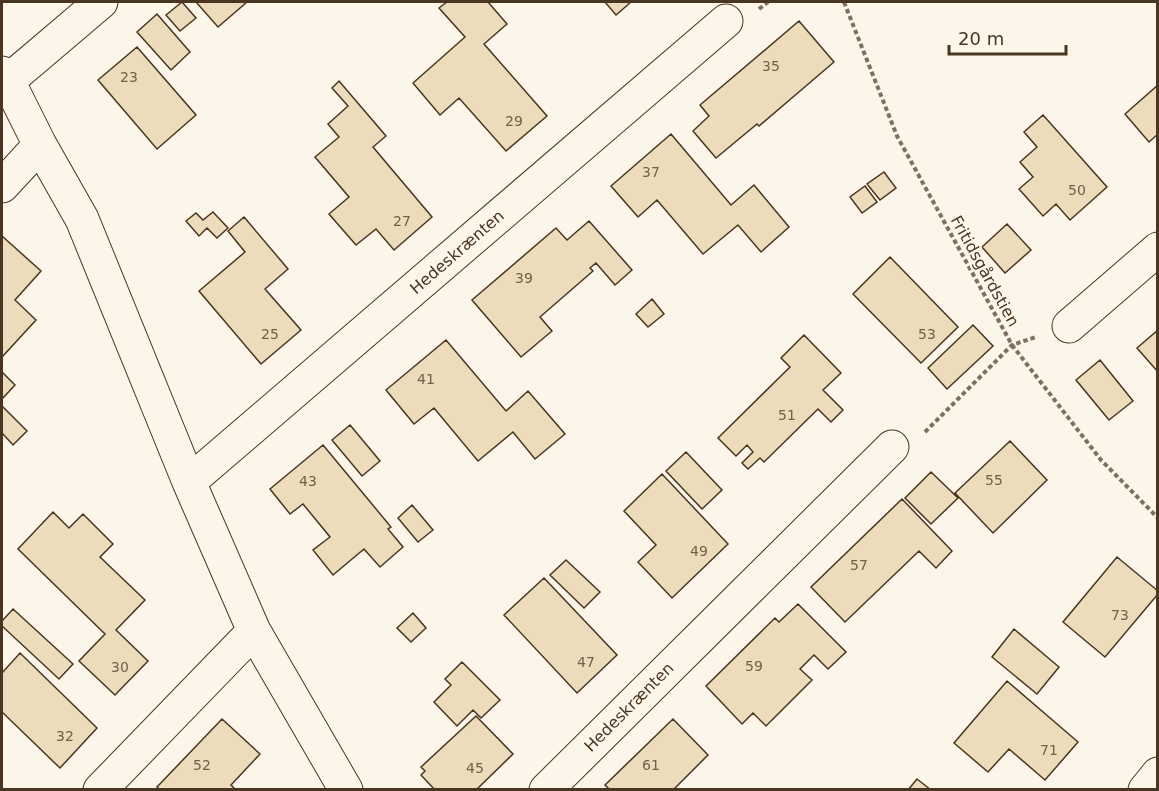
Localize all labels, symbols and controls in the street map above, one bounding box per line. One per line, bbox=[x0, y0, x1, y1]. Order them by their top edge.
scale bar bbox=[949, 18, 1066, 56]
text: 20 m bbox=[958, 28, 1004, 49]
house number: 35 bbox=[762, 58, 780, 74]
house number: 23 bbox=[120, 69, 138, 85]
house number: 29 bbox=[505, 113, 523, 129]
house number: 37 bbox=[642, 164, 660, 180]
house number: 50 bbox=[1068, 182, 1086, 198]
street label: Hedeskrænten bbox=[406, 206, 508, 298]
street label: Fritidsgårdstien bbox=[947, 212, 1023, 330]
house number: 27 bbox=[393, 213, 411, 229]
house number: 39 bbox=[515, 270, 533, 286]
house number: 25 bbox=[261, 326, 279, 342]
house number: 53 bbox=[918, 326, 936, 342]
house number: 41 bbox=[417, 371, 435, 387]
house number: 51 bbox=[778, 407, 796, 423]
house number: 55 bbox=[985, 472, 1003, 488]
house number: 43 bbox=[299, 473, 317, 489]
house number: 49 bbox=[690, 543, 708, 559]
house number: 57 bbox=[850, 557, 868, 573]
house number: 73 bbox=[1111, 607, 1129, 623]
house number: 47 bbox=[577, 654, 595, 670]
house number: 59 bbox=[745, 658, 763, 674]
house number: 30 bbox=[111, 659, 129, 675]
street label: Hedeskrænten bbox=[581, 659, 677, 755]
house number: 32 bbox=[56, 728, 74, 744]
house number: 71 bbox=[1040, 742, 1058, 758]
house number: 52 bbox=[193, 757, 211, 773]
house number: 61 bbox=[642, 757, 660, 773]
house number: 45 bbox=[466, 760, 484, 776]

